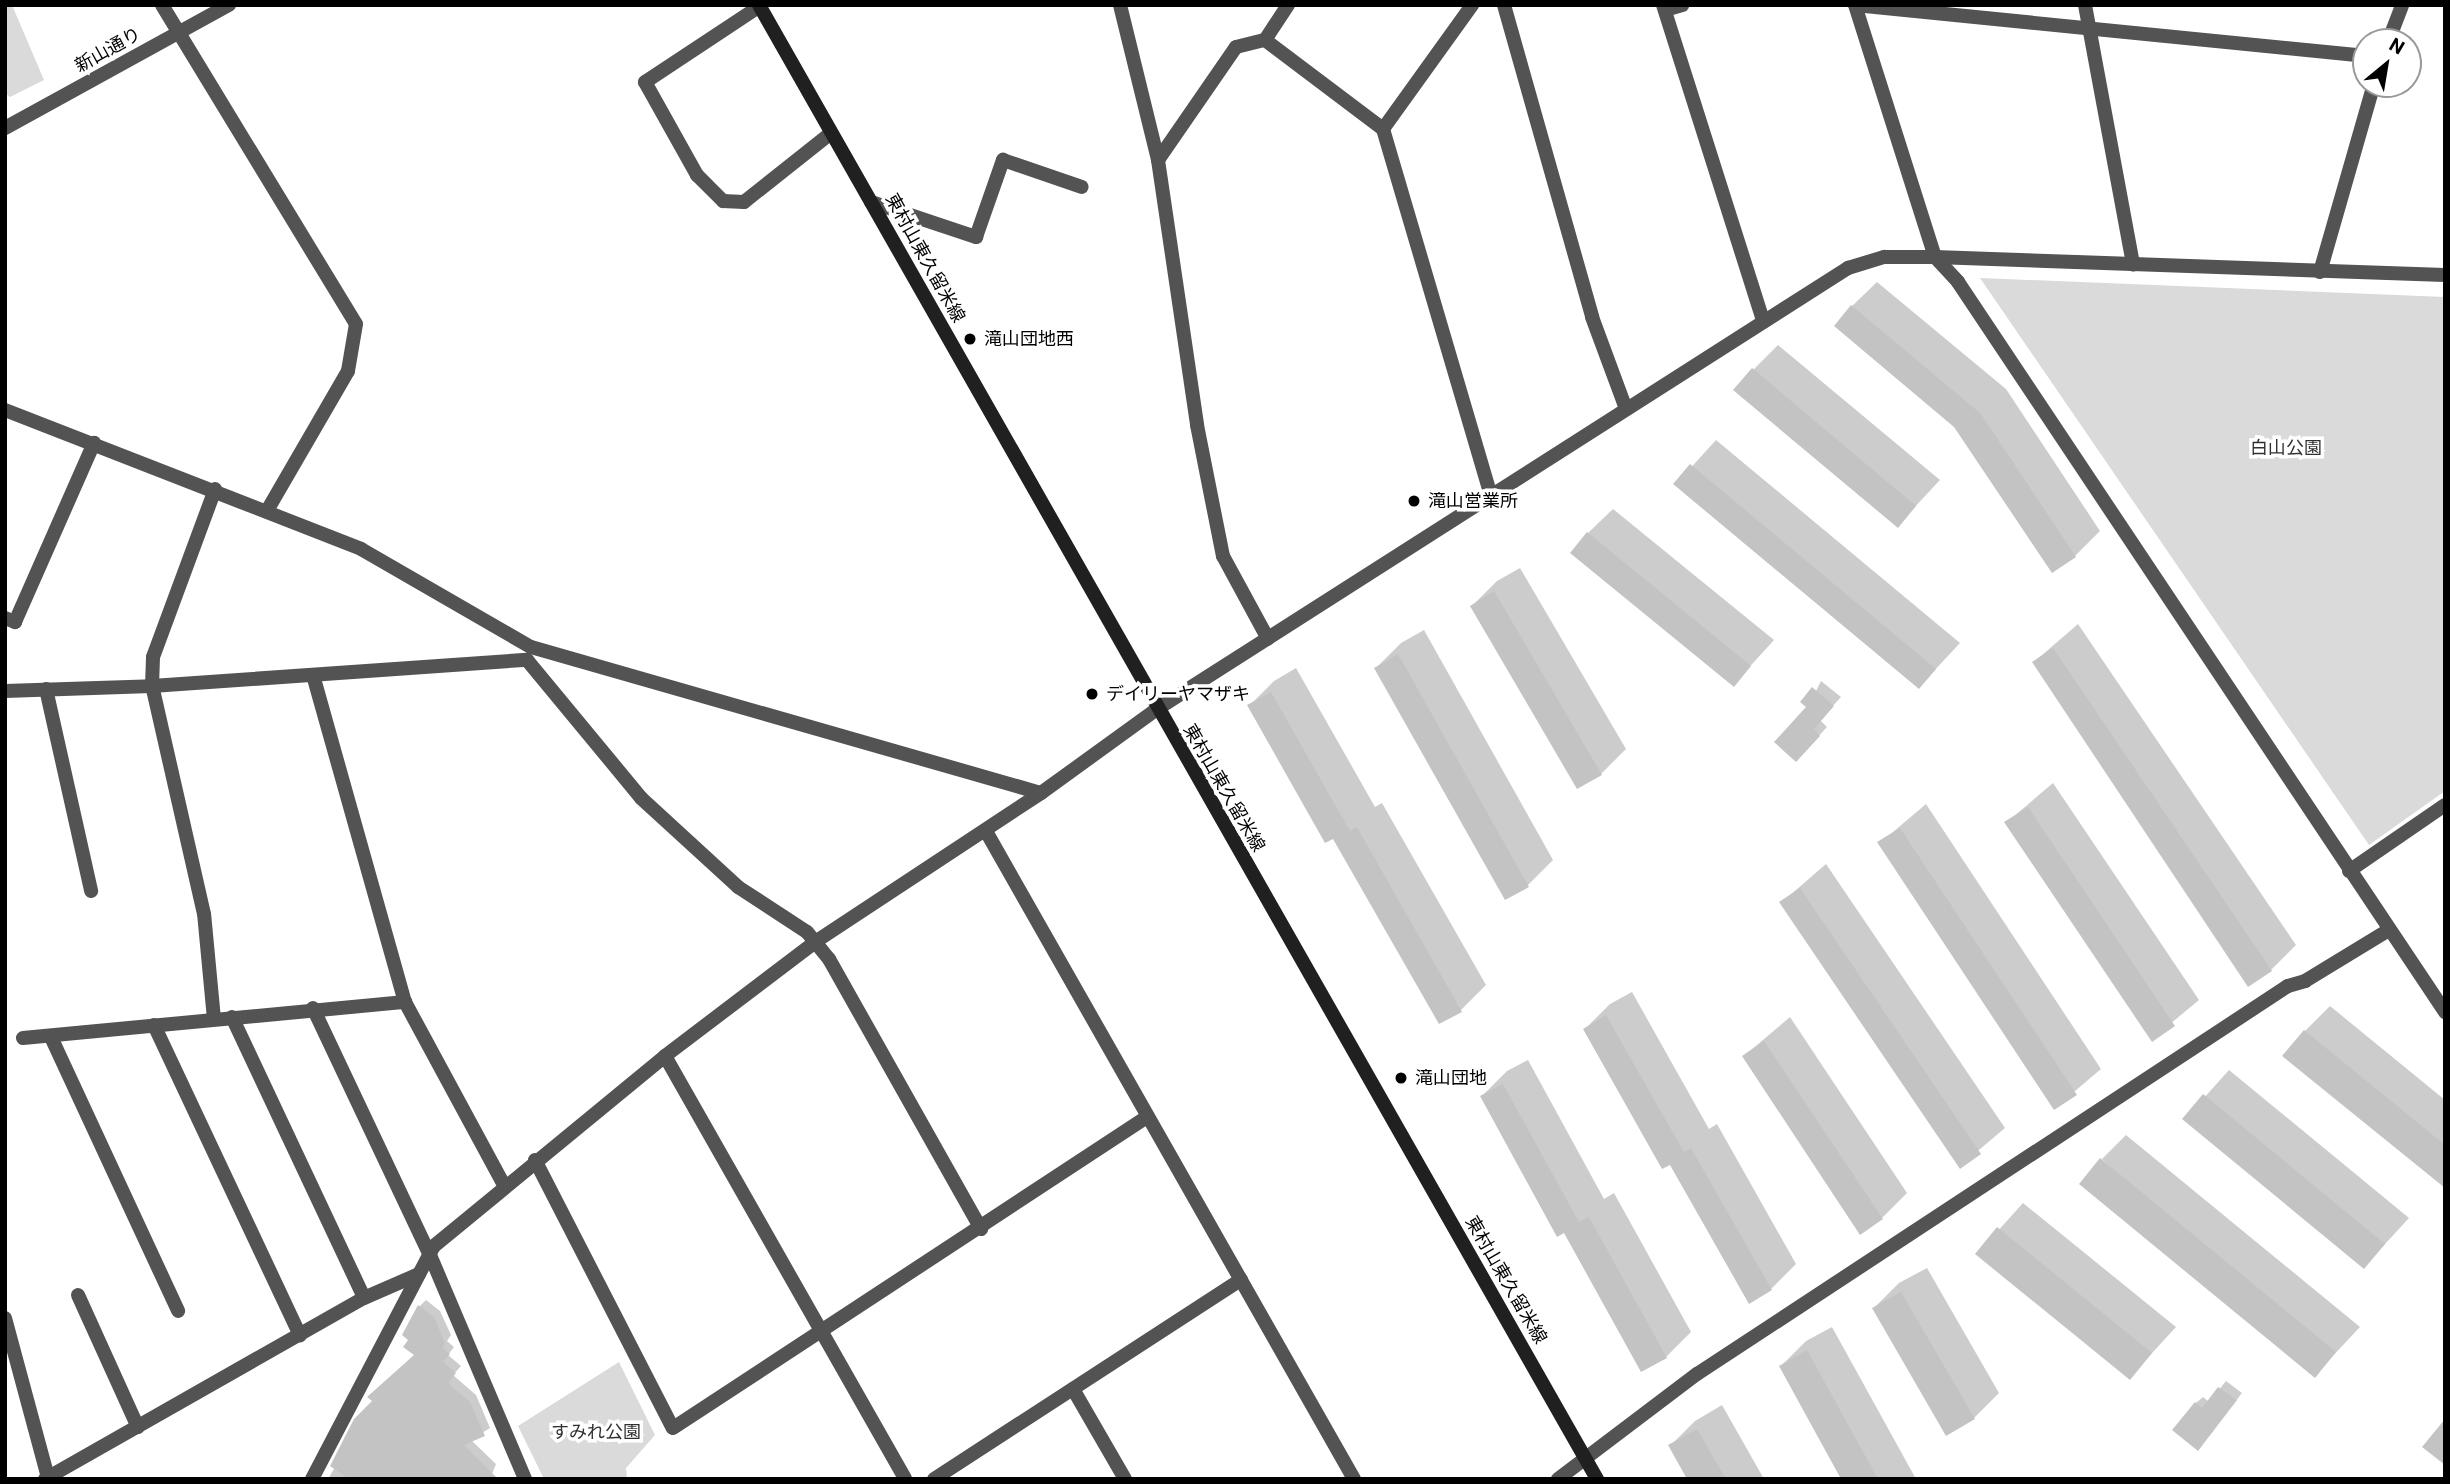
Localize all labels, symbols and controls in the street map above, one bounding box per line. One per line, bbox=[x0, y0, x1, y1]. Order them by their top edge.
street label: 新山通り bbox=[71, 23, 145, 77]
north arrow bbox=[2352, 28, 2422, 98]
text: N bbox=[2385, 33, 2408, 59]
street label: 東村山東久留米線 bbox=[881, 190, 969, 326]
place label: 滝山団地西 bbox=[984, 328, 1074, 350]
marker: 滝山団地西 bbox=[962, 331, 978, 347]
park label: 白山公園 bbox=[2250, 437, 2322, 459]
place label: 滝山営業所 bbox=[1428, 490, 1518, 512]
marker: 滝山営業所 bbox=[1406, 493, 1422, 509]
place label: デイリーヤマザキ bbox=[1106, 683, 1250, 705]
marker: デイリーヤマザキ bbox=[1084, 686, 1100, 702]
street label: 東村山東久留米線 bbox=[1179, 720, 1269, 856]
place label: 滝山団地 bbox=[1415, 1067, 1487, 1089]
marker: 滝山団地 bbox=[1393, 1070, 1409, 1086]
street label: 東村山東久留米線 bbox=[1461, 1212, 1551, 1348]
park label: すみれ公園 bbox=[551, 1421, 641, 1443]

